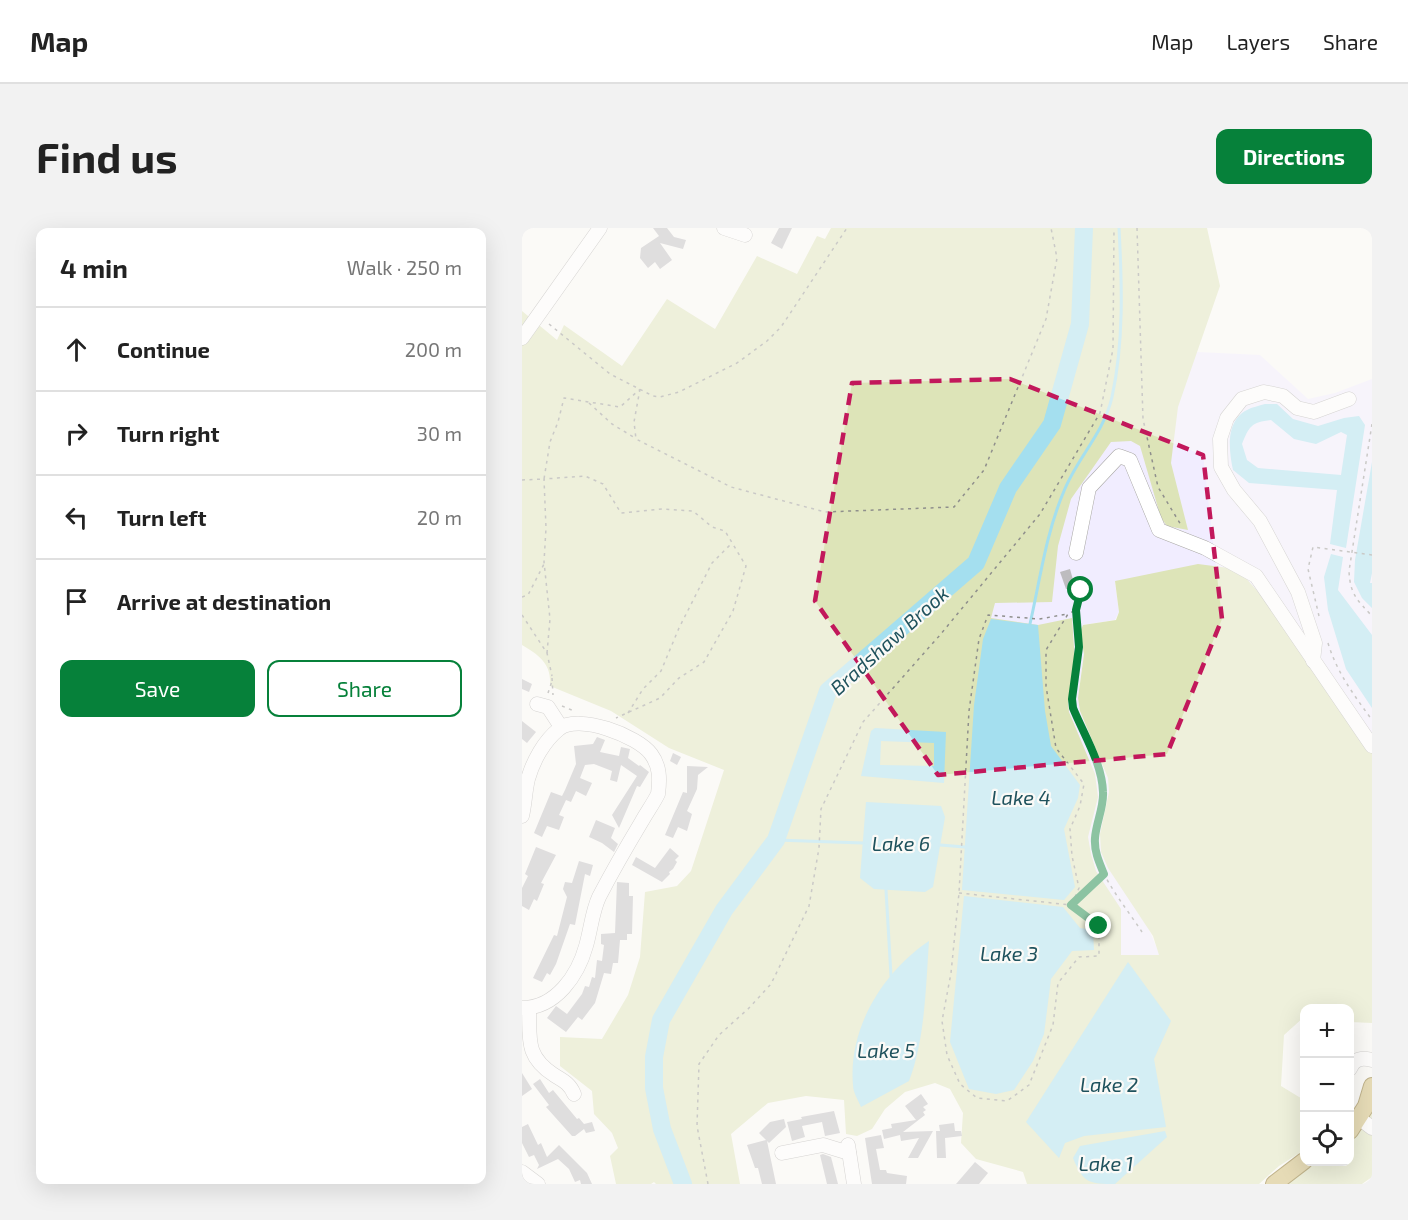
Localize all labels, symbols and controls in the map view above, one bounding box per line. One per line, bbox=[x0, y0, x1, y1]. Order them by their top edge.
text: Map bbox=[30, 24, 88, 58]
text: Map bbox=[1151, 29, 1193, 54]
text: Layers bbox=[1226, 29, 1290, 54]
text: Share bbox=[1323, 29, 1378, 54]
button: Directions bbox=[1216, 129, 1372, 184]
text: Find us bbox=[36, 131, 178, 181]
text: 4 min bbox=[60, 252, 128, 283]
text: Walk · 250 m bbox=[347, 255, 462, 279]
icon: ahead bbox=[60, 333, 93, 366]
text: Continue bbox=[117, 336, 210, 362]
text: 200 m bbox=[405, 337, 462, 361]
icon: right bbox=[60, 417, 93, 450]
text: Turn right bbox=[117, 420, 219, 446]
text: 30 m bbox=[417, 421, 462, 445]
icon: left bbox=[60, 501, 93, 534]
text: Turn left bbox=[117, 504, 206, 530]
text: 20 m bbox=[417, 505, 462, 529]
route start bbox=[1067, 576, 1093, 602]
water label: Bradshaw Brook bbox=[825, 581, 953, 699]
icon: arrive bbox=[60, 585, 93, 618]
text: Arrive at destination bbox=[117, 588, 331, 614]
button: Save bbox=[60, 660, 255, 717]
button: Share bbox=[267, 660, 462, 717]
water label: Lake 4 bbox=[991, 785, 1051, 809]
water label: Lake 6 bbox=[872, 831, 930, 855]
route end bbox=[1085, 912, 1111, 938]
water label: Lake 3 bbox=[980, 941, 1038, 965]
map controls bbox=[1300, 1004, 1354, 1166]
button: + bbox=[1300, 1004, 1354, 1058]
water label: Lake 5 bbox=[857, 1038, 915, 1062]
button: − bbox=[1300, 1058, 1354, 1112]
water label: Lake 2 bbox=[1080, 1072, 1138, 1096]
button: locate bbox=[1300, 1112, 1354, 1166]
water label: Lake 1 bbox=[1079, 1151, 1134, 1175]

